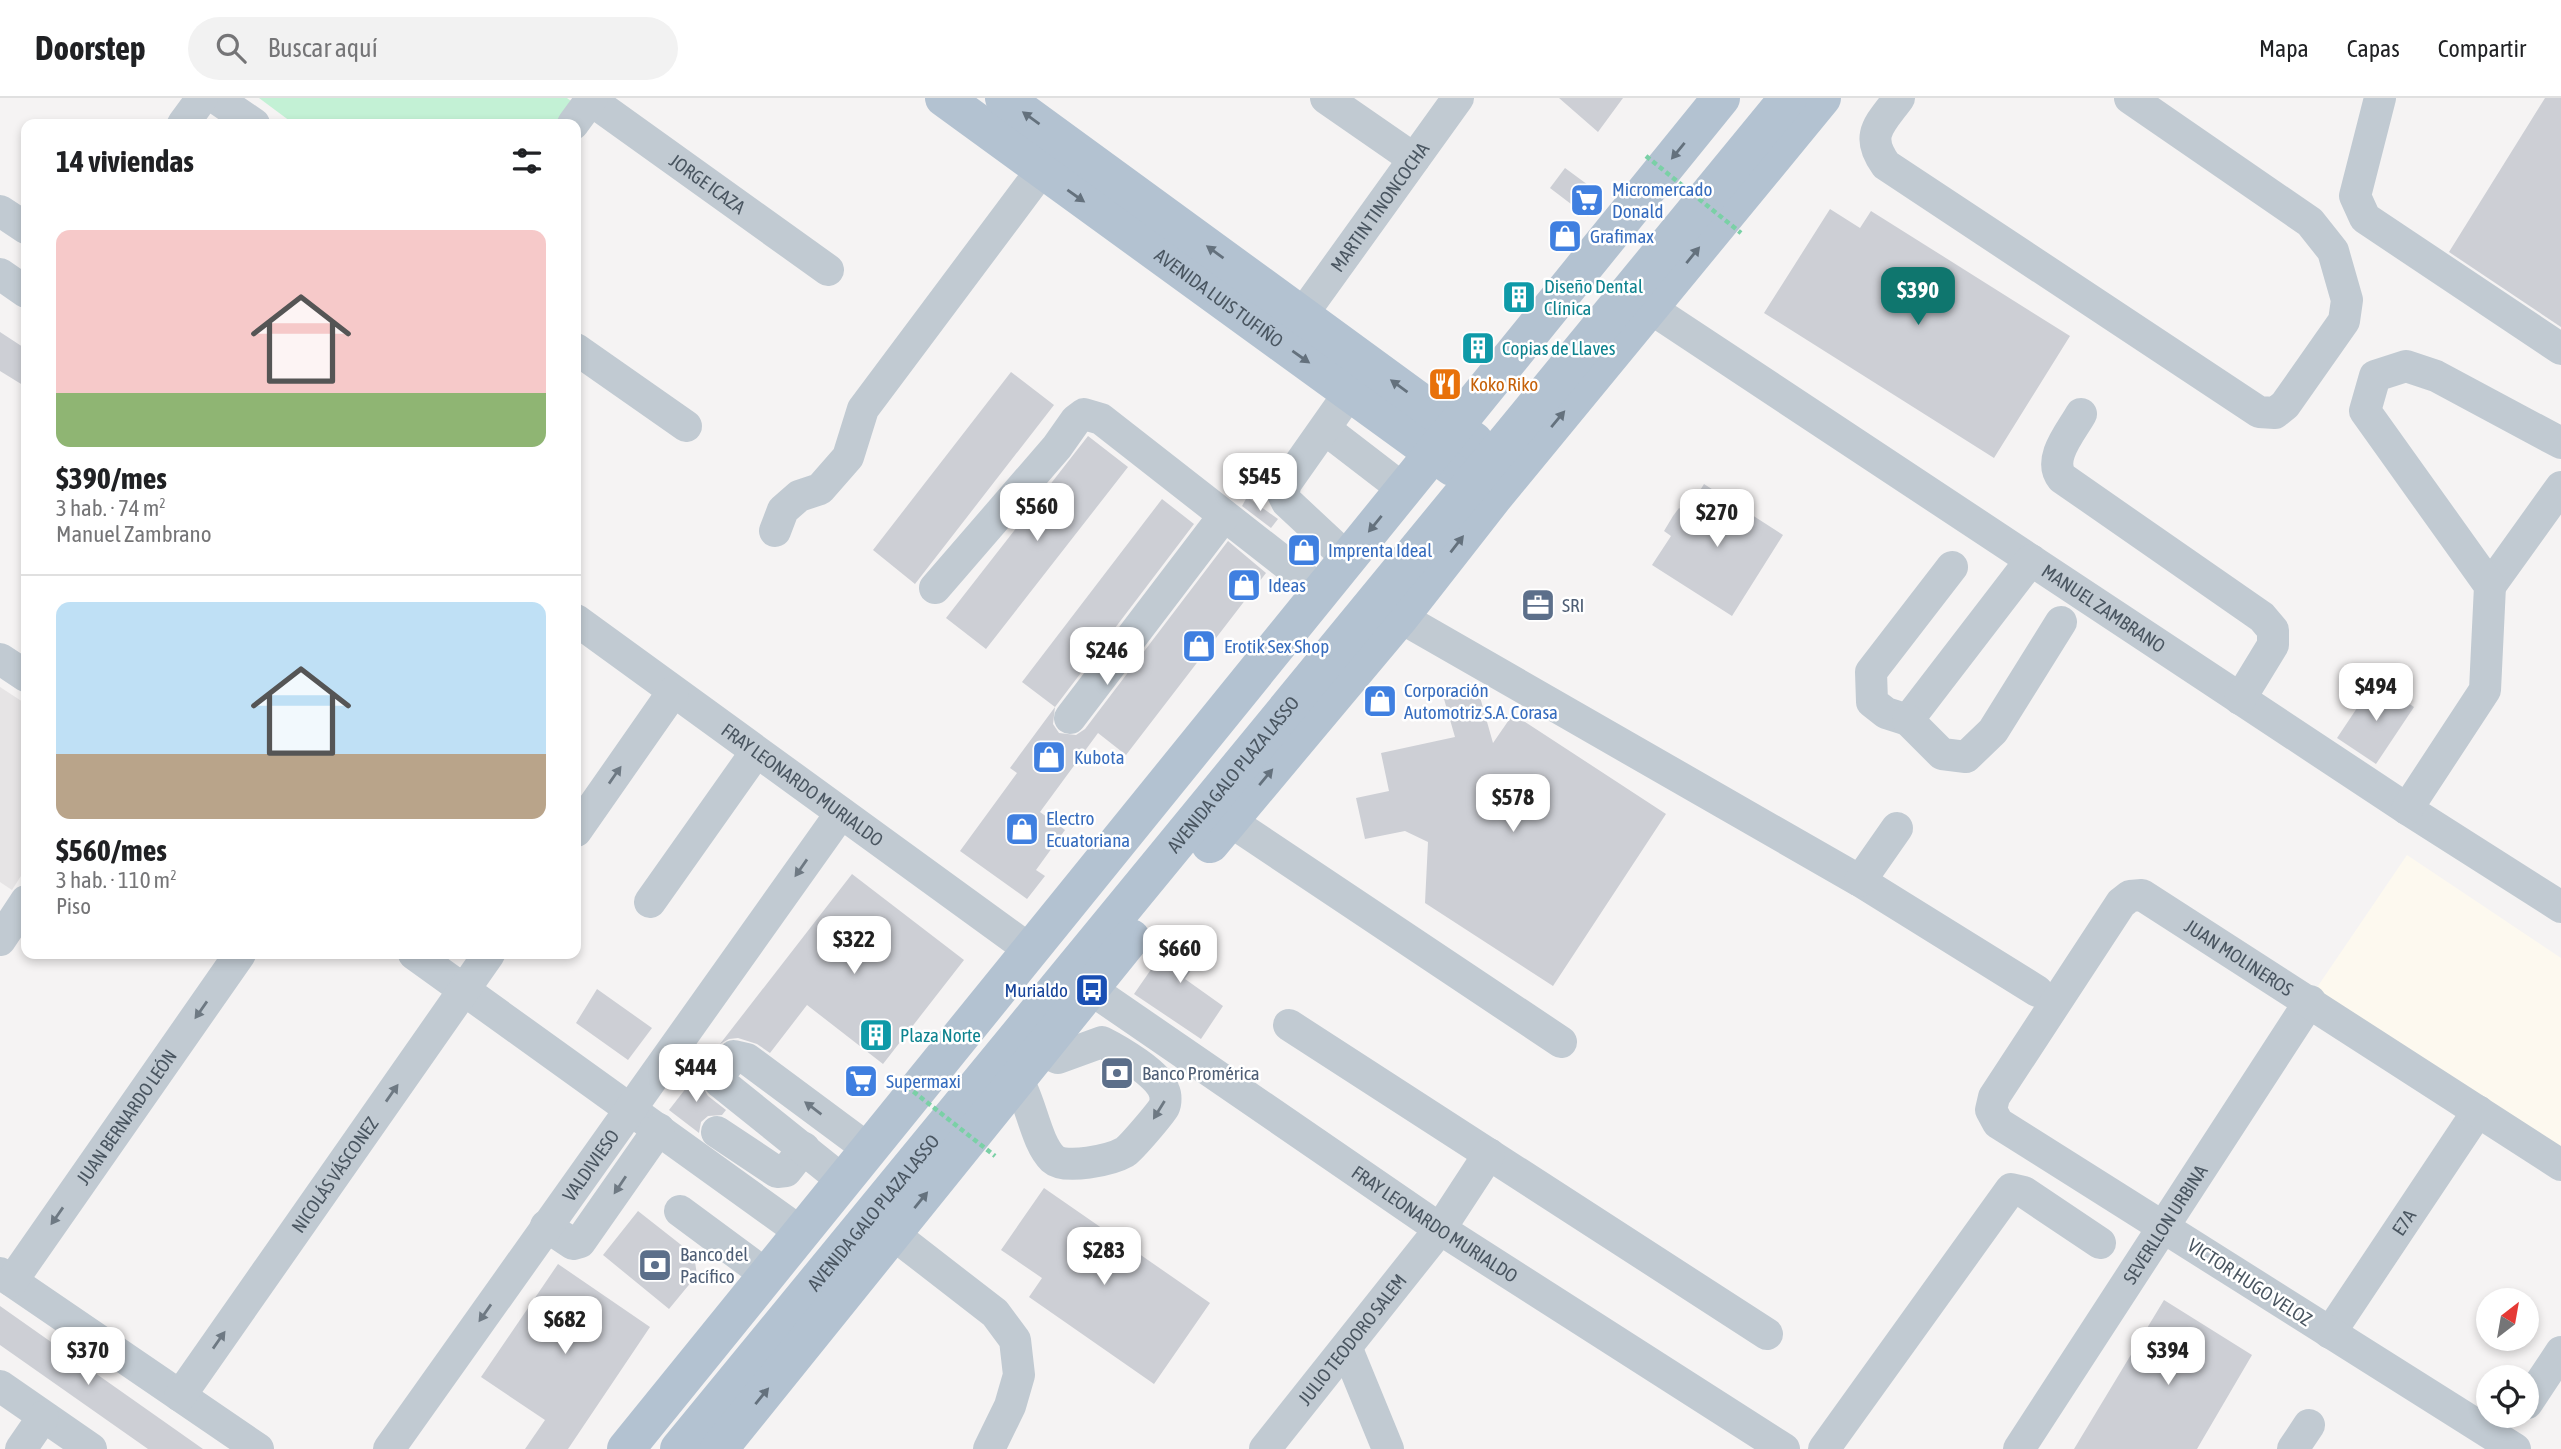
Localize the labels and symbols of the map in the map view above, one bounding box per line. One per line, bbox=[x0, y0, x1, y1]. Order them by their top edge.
one-way arrow bbox=[1022, 111, 1040, 125]
street label: MARTIN TINONCOCHA bbox=[1326, 138, 1434, 276]
one-way arrow bbox=[1671, 142, 1686, 159]
street label: JORGE ICAZA bbox=[665, 149, 750, 219]
place label: Micromercado Donald bbox=[1612, 178, 1712, 222]
supermarket icon: Micromercado Donald bbox=[1568, 181, 1606, 219]
one-way arrow bbox=[1067, 189, 1085, 203]
shop icon: Grafimax bbox=[1546, 217, 1584, 255]
place label: Grafimax bbox=[1590, 225, 1654, 247]
street label: AVENIDA LUIS TUFIÑO bbox=[1151, 244, 1288, 352]
one-way arrow bbox=[1206, 245, 1224, 259]
one-way arrow bbox=[1685, 247, 1700, 264]
pin: $390 bbox=[1877, 268, 1959, 327]
place label: Diseño Dental Clínica bbox=[1544, 275, 1643, 319]
building icon: Diseño Dental Clínica bbox=[1500, 278, 1538, 316]
building icon: Copias de Llaves bbox=[1459, 329, 1497, 367]
place label: Copias de Llaves bbox=[1502, 337, 1616, 359]
one-way arrow bbox=[1292, 349, 1310, 363]
restaurant icon: Koko Riko bbox=[1426, 365, 1464, 403]
place label: Koko Riko bbox=[1470, 373, 1538, 395]
one-way arrow bbox=[1390, 379, 1408, 393]
one-way arrow bbox=[1550, 411, 1565, 428]
pin: $545 bbox=[1219, 454, 1301, 513]
pin: $560 bbox=[996, 484, 1078, 543]
pin: $270 bbox=[1676, 490, 1758, 549]
one-way arrow bbox=[1368, 515, 1383, 532]
shop icon: Imprenta Ideal bbox=[1285, 531, 1323, 569]
one-way arrow bbox=[1449, 536, 1464, 554]
place label: Imprenta Ideal bbox=[1328, 539, 1432, 561]
street label: MANUEL ZAMBRANO bbox=[2038, 560, 2169, 657]
shop icon: Ideas bbox=[1225, 566, 1263, 604]
place label: Ideas bbox=[1268, 574, 1306, 596]
office icon: SRI bbox=[1519, 586, 1557, 624]
place label: SRI bbox=[1562, 594, 1584, 616]
shop icon: Erotik Sex Shop bbox=[1180, 627, 1218, 665]
pin: $246 bbox=[1066, 628, 1148, 687]
place label: Erotik Sex Shop bbox=[1224, 635, 1329, 657]
pin: $494 bbox=[2335, 664, 2417, 723]
place label: Corporación Automotriz S.A. Corasa bbox=[1404, 679, 1558, 723]
shop icon: Corporación Automotriz S.A. Corasa bbox=[1361, 682, 1399, 720]
street label: AVENIDA GALO PLAZA LASSO bbox=[1162, 692, 1303, 857]
street label: FRAY LEONARDO MURIALDO bbox=[717, 719, 888, 851]
shop icon: Kubota bbox=[1030, 738, 1068, 776]
place label: Kubota bbox=[1074, 746, 1125, 768]
one-way arrow bbox=[608, 766, 622, 784]
one-way arrow bbox=[1258, 769, 1273, 786]
pin: $578 bbox=[1472, 774, 1554, 834]
place label: Electro Ecuatoriana bbox=[1046, 807, 1130, 851]
shop icon: Electro Ecuatoriana bbox=[1003, 810, 1041, 848]
one-way arrow bbox=[794, 859, 808, 877]
street label: JUAN MOLINEROS bbox=[2181, 915, 2297, 1000]
pin: $322 bbox=[813, 916, 895, 976]
pin: $660 bbox=[1139, 926, 1221, 985]
bus stop icon: Murialdo bbox=[1073, 971, 1111, 1009]
place label: Murialdo bbox=[1005, 979, 1068, 1001]
one-way arrow bbox=[194, 1001, 208, 1019]
building icon: Plaza Norte bbox=[857, 1016, 895, 1054]
place label: Plaza Norte bbox=[900, 1024, 981, 1046]
pin: $444 bbox=[655, 1044, 737, 1104]
street label: JUAN BERNARDO LEÓN bbox=[72, 1045, 181, 1189]
bank icon: Banco Promérica bbox=[1098, 1054, 1136, 1092]
supermarket icon: Supermaxi bbox=[842, 1062, 880, 1100]
place label: Banco Promérica bbox=[1142, 1062, 1260, 1084]
place label: Supermaxi bbox=[886, 1070, 961, 1092]
one-way arrow bbox=[385, 1084, 399, 1102]
one-way arrow bbox=[804, 1100, 822, 1115]
one-way arrow bbox=[1152, 1100, 1165, 1120]
street label: NICOLÁS VÁSCONEZ bbox=[287, 1112, 383, 1237]
street label: VALDIVIESO bbox=[558, 1125, 623, 1205]
street label: AVENIDA GALO PLAZA LASSO bbox=[803, 1130, 944, 1295]
street label: SEVERLLON URBINA bbox=[2118, 1160, 2212, 1288]
street label: FRAY LEONARDO MURIALDO bbox=[1348, 1161, 1522, 1287]
one-way arrow bbox=[613, 1176, 627, 1194]
one-way arrow bbox=[913, 1192, 928, 1209]
street label: E7A bbox=[2387, 1205, 2421, 1239]
one-way arrow bbox=[50, 1207, 64, 1225]
pin: $283 bbox=[1063, 1228, 1145, 1287]
street label: VICTOR HUGO VELOZ bbox=[2184, 1234, 2317, 1331]
place label: Banco del Pacífico bbox=[680, 1243, 748, 1287]
bank icon: Banco del Pacífico bbox=[636, 1246, 674, 1284]
street label: JULIO TEODORO SALEM bbox=[1293, 1270, 1411, 1409]
north arrow bbox=[2476, 1288, 2539, 1351]
pin: $682 bbox=[524, 1296, 606, 1356]
one-way arrow bbox=[478, 1304, 492, 1322]
pin: $370 bbox=[47, 1328, 129, 1387]
pin: $394 bbox=[2127, 1328, 2209, 1387]
one-way arrow bbox=[212, 1331, 226, 1349]
one-way arrow bbox=[755, 1388, 770, 1406]

